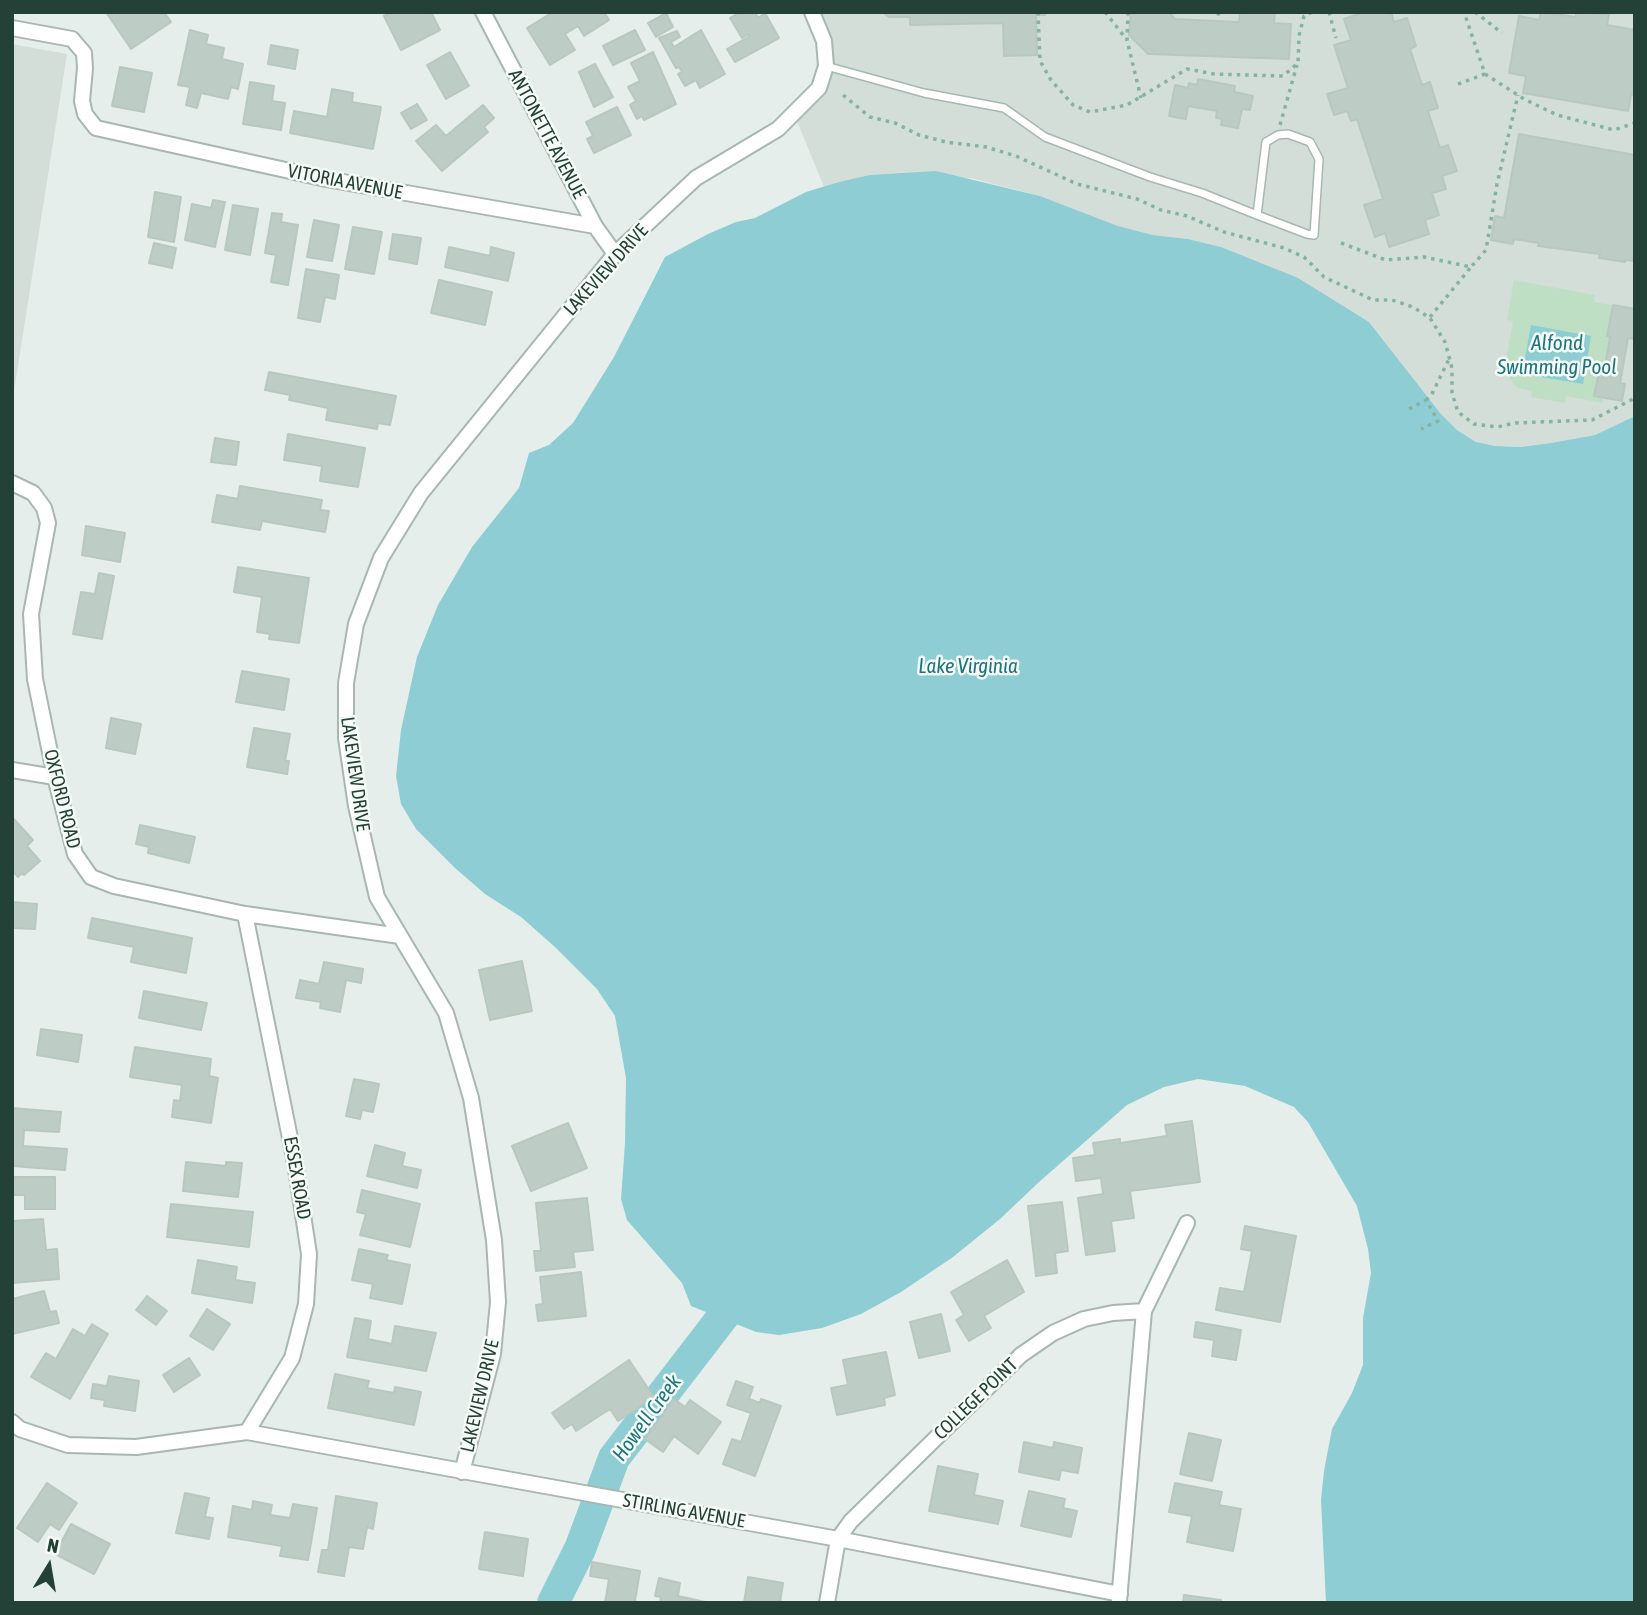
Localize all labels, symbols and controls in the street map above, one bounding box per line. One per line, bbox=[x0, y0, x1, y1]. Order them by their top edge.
street label: ANTONETTE AVENUE bbox=[503, 65, 591, 203]
street label: VITORIA AVENUE bbox=[286, 160, 404, 204]
street label: LAKEVIEW DRIVE bbox=[559, 220, 653, 320]
water label: Alfond Swimming Pool bbox=[1497, 330, 1617, 380]
water label: Lake Virginia bbox=[918, 653, 1018, 679]
street label: LAKEVIEW DRIVE bbox=[336, 715, 374, 833]
street label: OXFORD ROAD bbox=[39, 747, 85, 851]
street label: ESSEX ROAD bbox=[279, 1135, 315, 1221]
street label: LAKEVIEW DRIVE bbox=[456, 1337, 504, 1455]
street label: COLLEGE POINT bbox=[929, 1353, 1023, 1445]
water label: Howell Creek bbox=[607, 1370, 687, 1466]
street label: STIRLING AVENUE bbox=[621, 1489, 747, 1533]
north arrow bbox=[14, 1531, 84, 1601]
text: N bbox=[45, 1534, 61, 1557]

